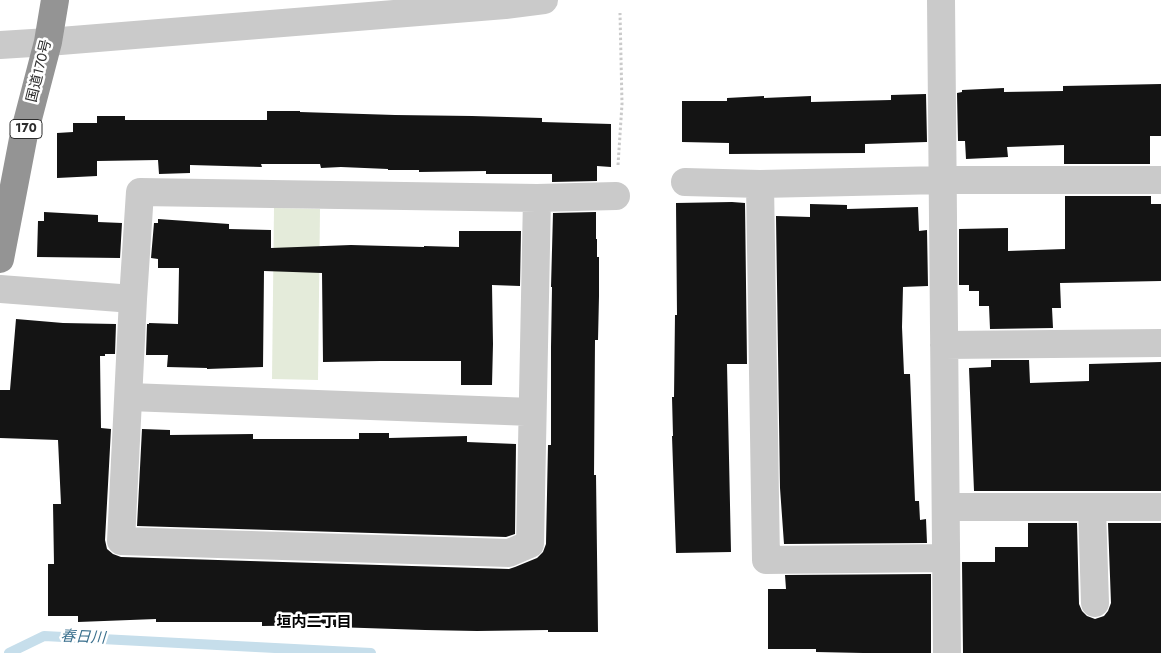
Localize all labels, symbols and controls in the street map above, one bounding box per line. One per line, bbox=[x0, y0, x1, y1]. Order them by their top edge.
street label: 国道170号 bbox=[24, 38, 56, 104]
road number: 170 bbox=[10, 120, 42, 138]
district label: 垣内二丁目 bbox=[277, 614, 351, 632]
water label: 春日川 bbox=[60, 628, 106, 648]

